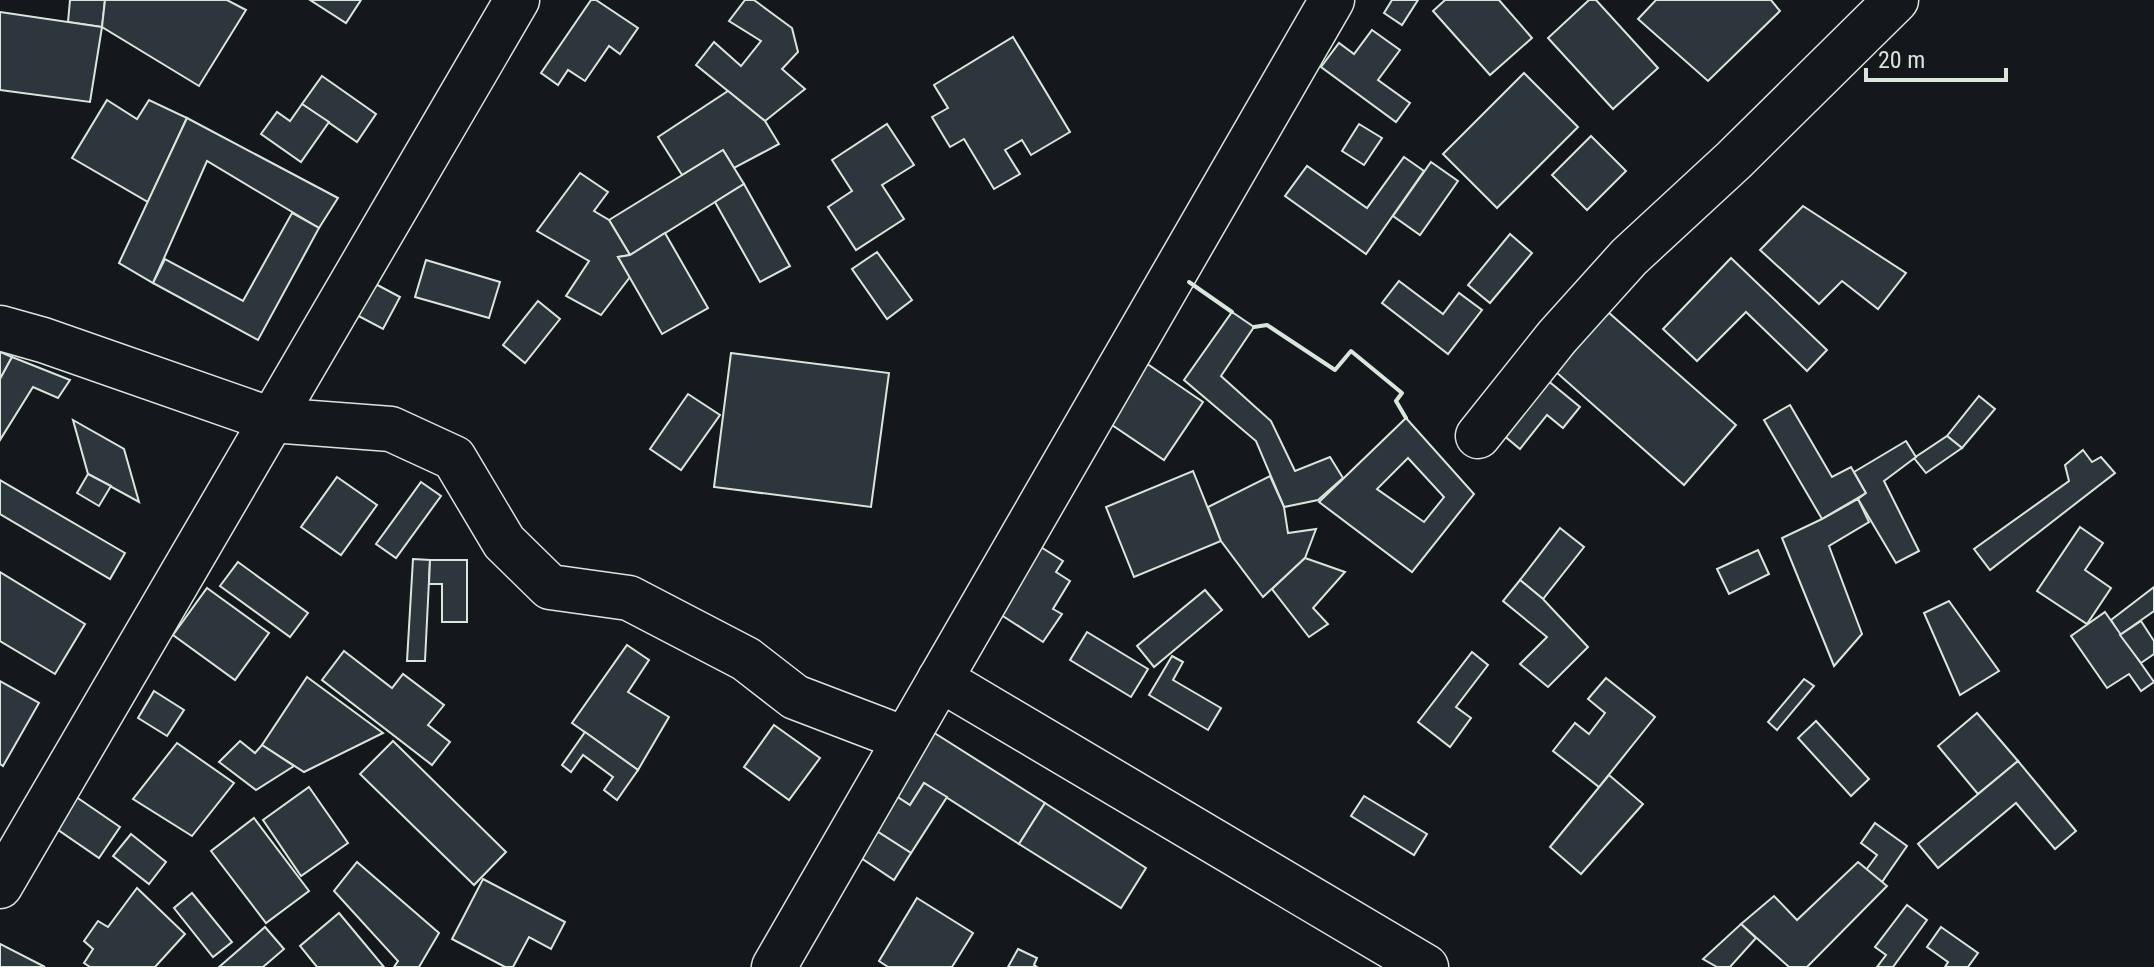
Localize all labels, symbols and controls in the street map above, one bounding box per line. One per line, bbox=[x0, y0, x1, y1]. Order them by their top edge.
scale bar bbox=[1866, 32, 2006, 82]
text: 20 m bbox=[1878, 46, 1925, 74]

